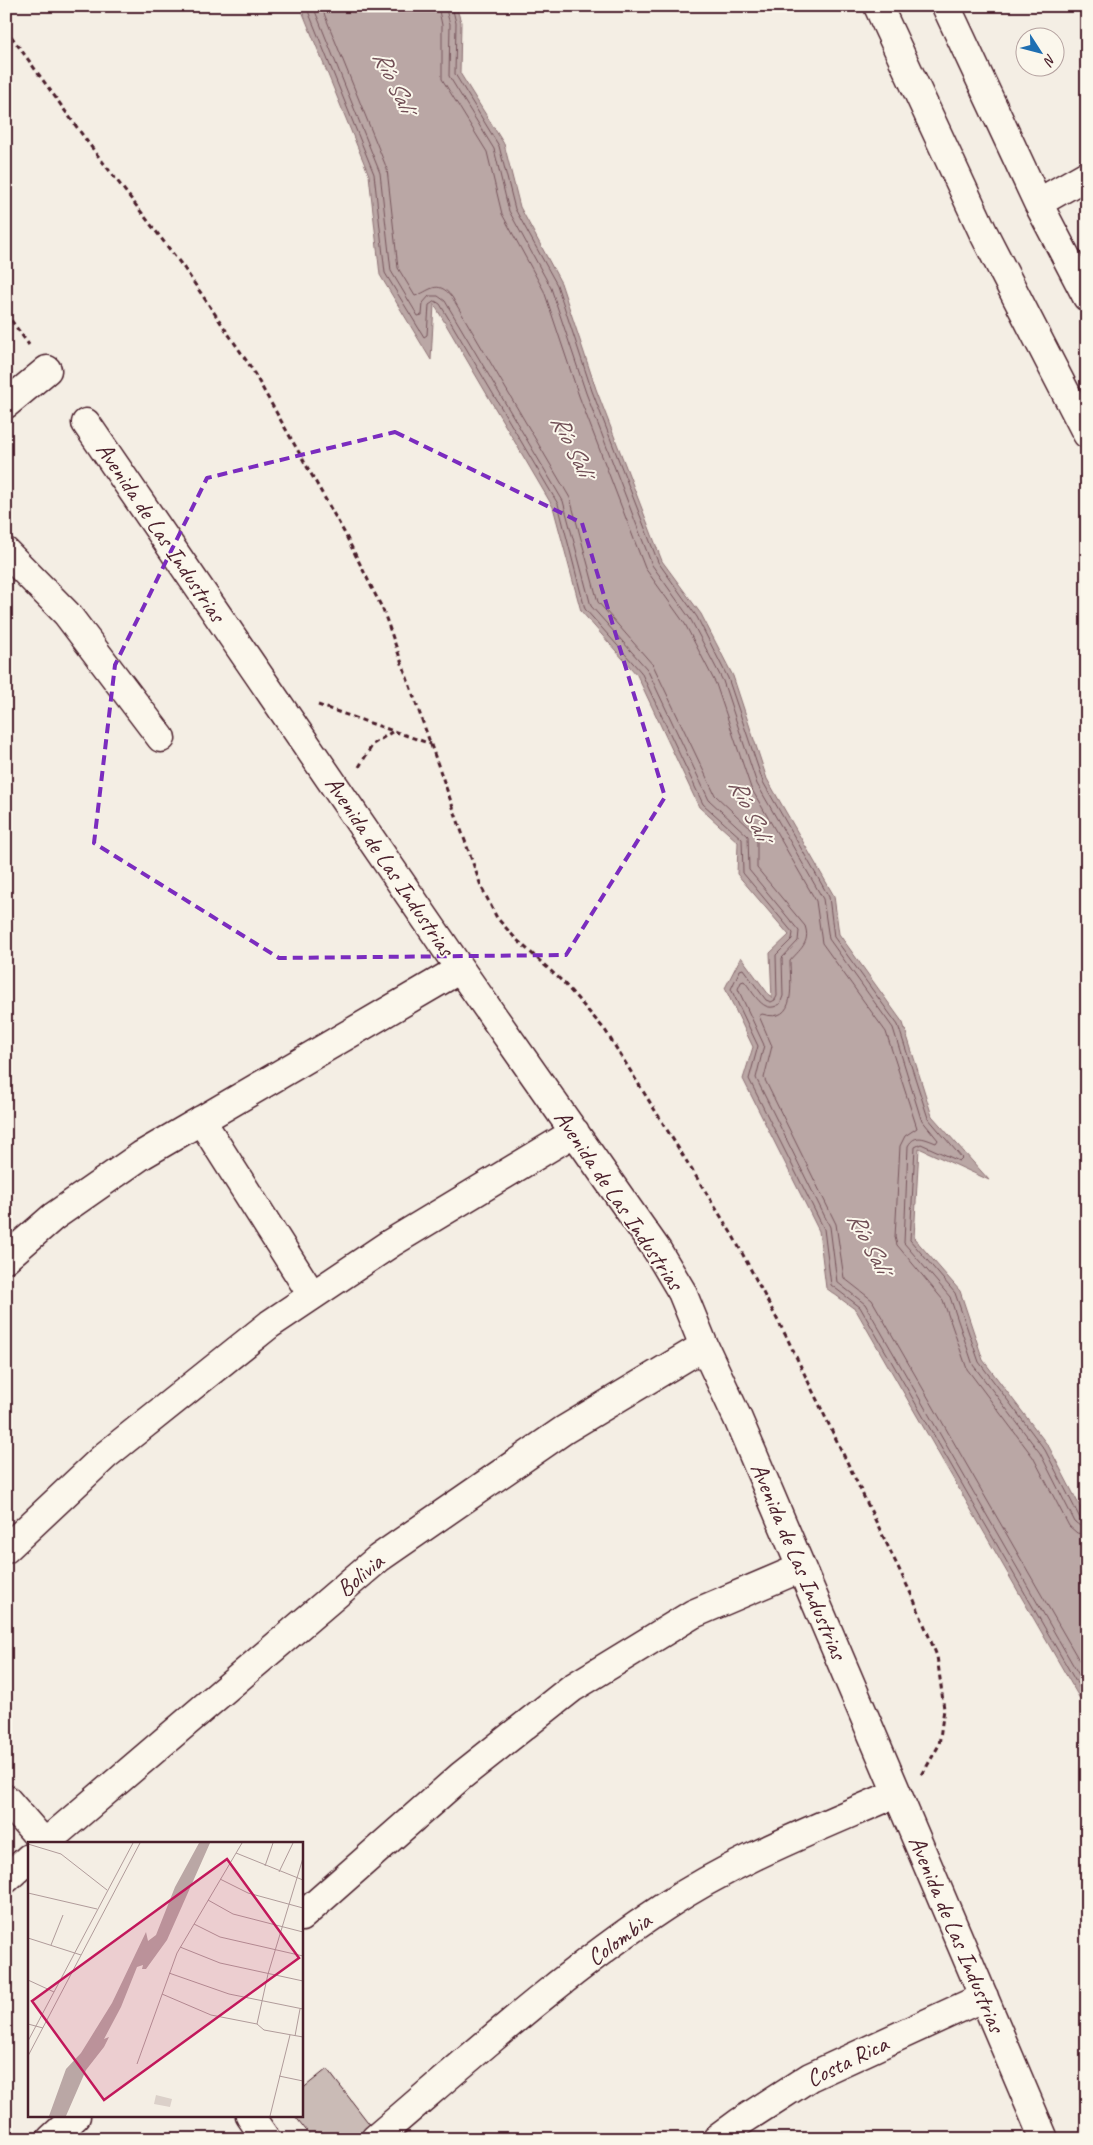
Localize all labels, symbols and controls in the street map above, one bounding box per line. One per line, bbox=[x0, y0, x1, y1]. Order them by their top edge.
north arrow bbox=[1016, 28, 1066, 78]
water label: Río Salí bbox=[366, 45, 426, 124]
text: N bbox=[1039, 51, 1060, 70]
water label: Río Salí bbox=[544, 409, 604, 488]
street label: Avenida de Las Industrias bbox=[90, 436, 233, 629]
street label: Avenida de Las Industrias bbox=[319, 770, 462, 963]
water label: Río Salí bbox=[722, 773, 782, 852]
street label: Avenida de Las Industrias bbox=[548, 1104, 691, 1297]
water label: Río Salí bbox=[840, 1206, 902, 1285]
street label: Avenida de Las Industrias bbox=[744, 1458, 855, 1666]
street label: Bolivia bbox=[330, 1546, 391, 1603]
street label: Avenida de Las Industrias bbox=[902, 1831, 1013, 2039]
inset map bbox=[28, 1842, 302, 2118]
street label: Colombia bbox=[581, 1905, 658, 1972]
street label: Costa Rica bbox=[801, 2028, 894, 2094]

